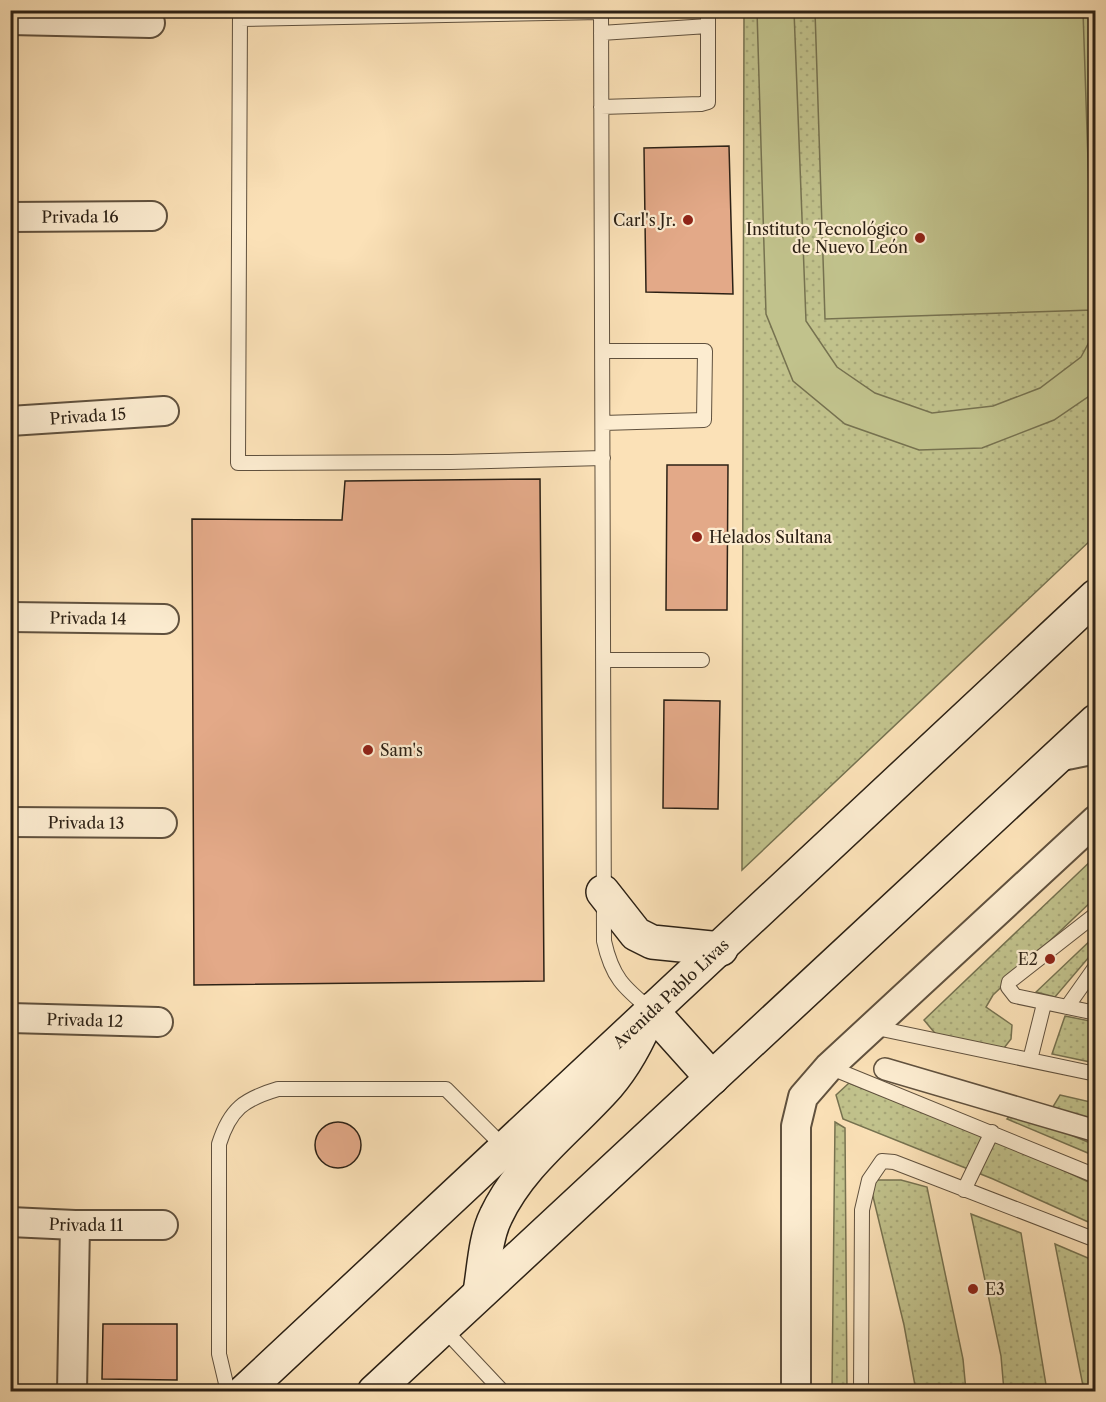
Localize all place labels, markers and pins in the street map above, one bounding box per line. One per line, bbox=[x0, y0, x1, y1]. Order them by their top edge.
place label: Carl's Jr. bbox=[613, 210, 676, 230]
marker: Carl's Jr. bbox=[681, 213, 695, 227]
place label: Instituto Tecnológico de Nuevo León bbox=[746, 219, 908, 257]
marker: Instituto Tecnológico de Nuevo León bbox=[913, 231, 927, 245]
place label: Helados Sultana bbox=[709, 527, 833, 547]
marker: Helados Sultana bbox=[690, 530, 704, 544]
place label: Sam's bbox=[380, 740, 423, 760]
marker: Sam's bbox=[361, 743, 375, 757]
place label: E2 bbox=[1018, 949, 1038, 969]
marker: E2 bbox=[1043, 952, 1057, 966]
place label: E3 bbox=[985, 1279, 1005, 1299]
marker: E3 bbox=[966, 1282, 980, 1296]

